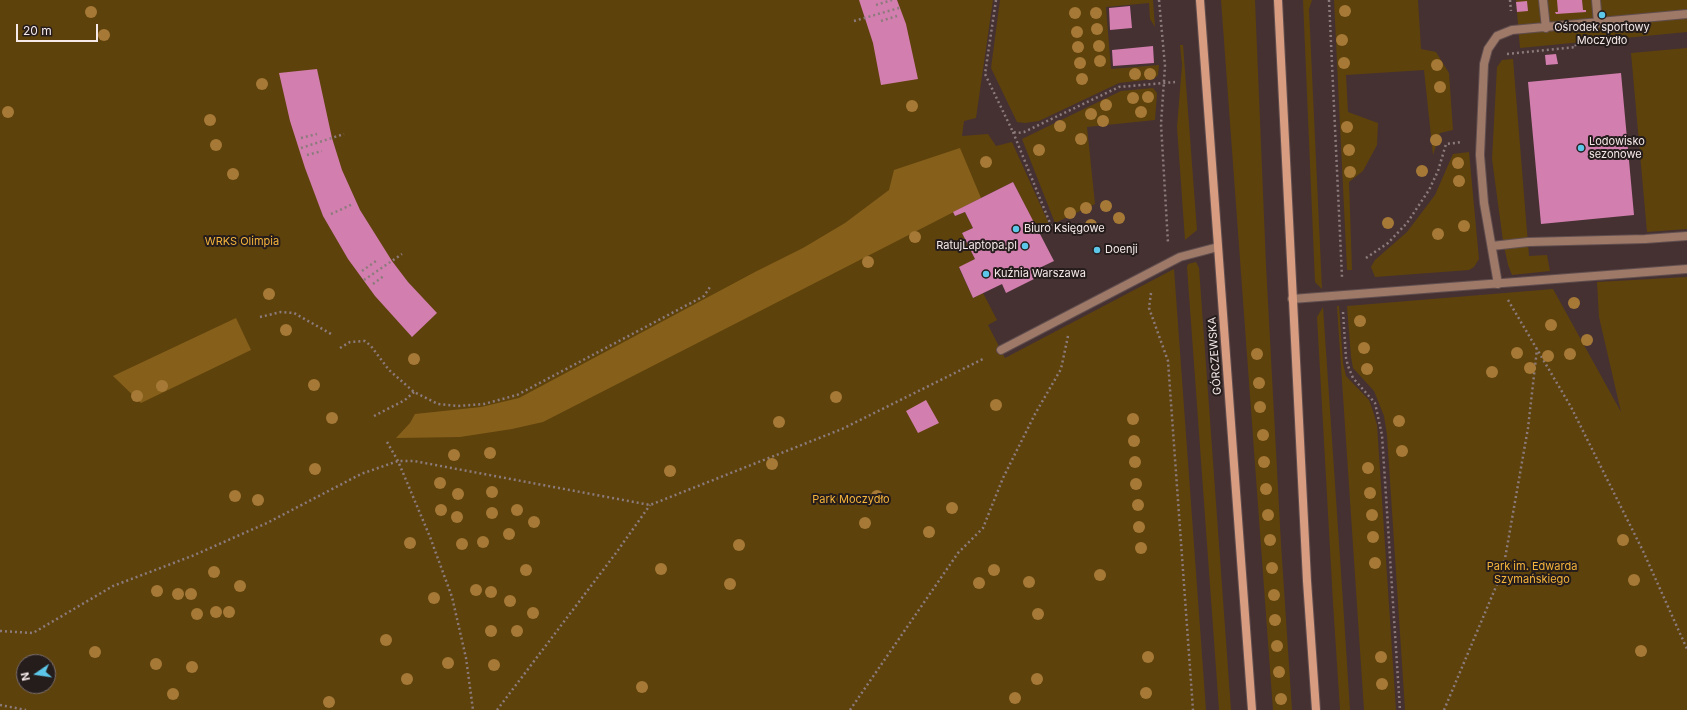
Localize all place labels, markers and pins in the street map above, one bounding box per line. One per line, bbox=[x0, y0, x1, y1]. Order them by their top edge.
marker: Ośrodek sportowy Moczydło bbox=[1597, 10, 1607, 20]
place label: Ośrodek sportowy Moczydło bbox=[1554, 21, 1650, 47]
place label: Lodowisko sezonowe bbox=[1589, 135, 1645, 161]
marker: Lodowisko sezonowe bbox=[1576, 143, 1586, 153]
place label: Biuro Księgowe bbox=[1024, 222, 1105, 236]
marker: Biuro Księgowe bbox=[1011, 224, 1021, 234]
place label: RatujLaptopa.pl bbox=[936, 239, 1017, 253]
marker: RatujLaptopa.pl bbox=[1020, 241, 1030, 251]
place label: Doenji bbox=[1105, 243, 1138, 257]
marker: Doenji bbox=[1092, 245, 1102, 255]
place label: Kuźnia Warszawa bbox=[994, 267, 1086, 281]
marker: Kuźnia Warszawa bbox=[981, 269, 991, 279]

